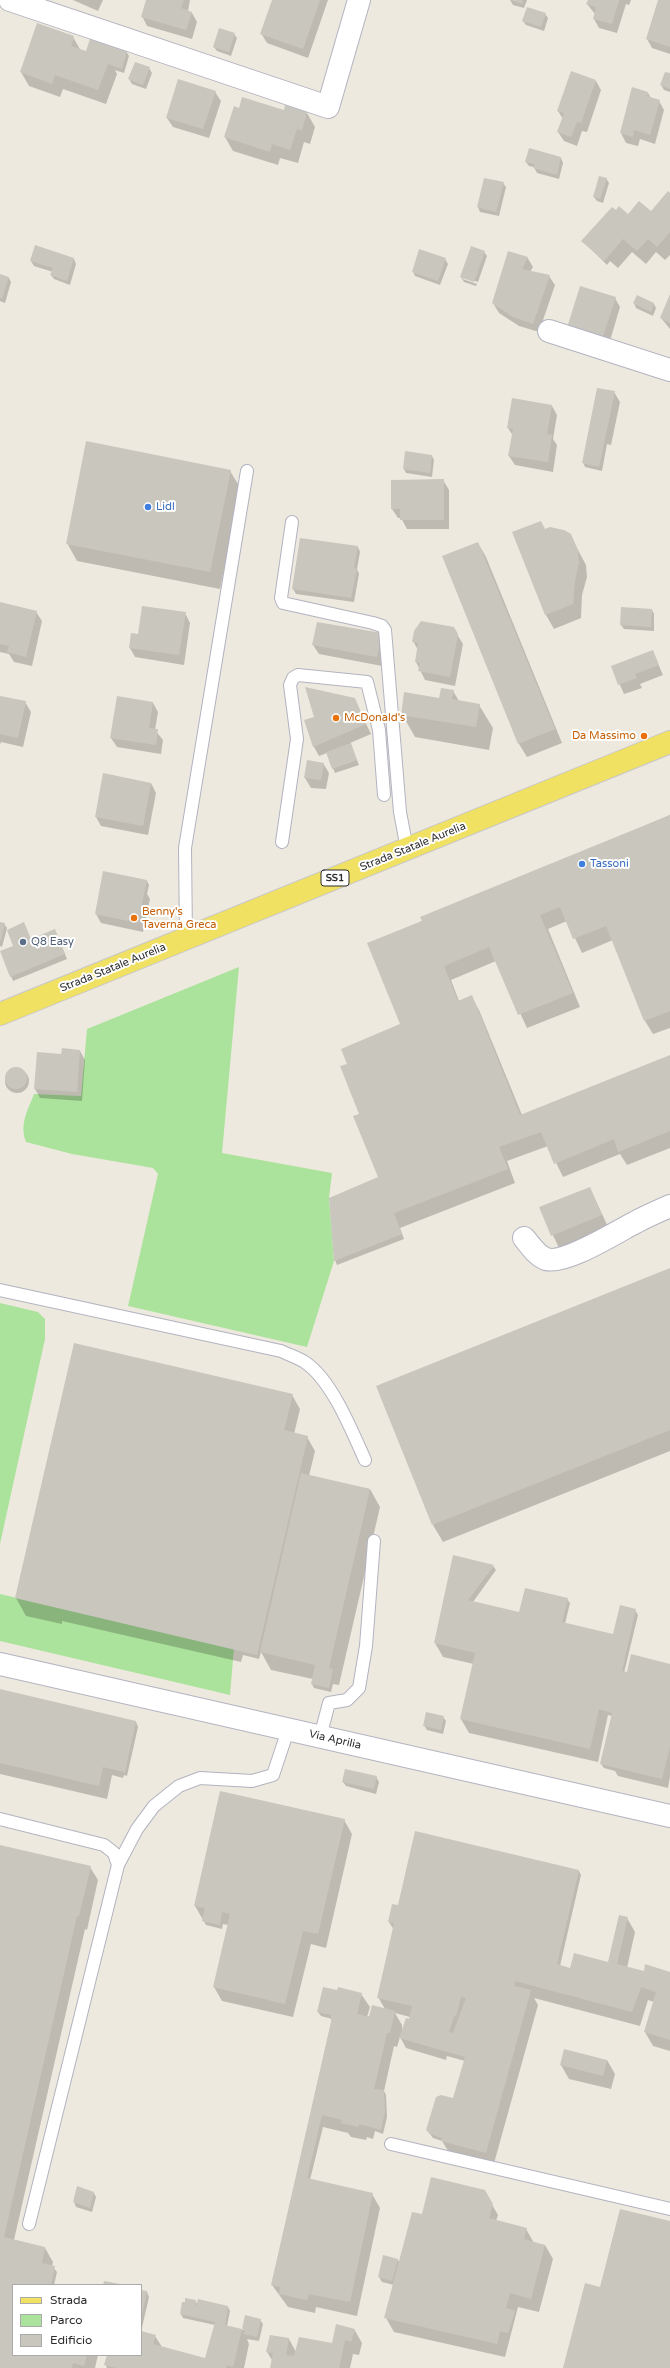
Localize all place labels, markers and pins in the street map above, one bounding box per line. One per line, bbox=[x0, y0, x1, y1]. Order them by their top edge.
place label: Lidl bbox=[156, 500, 175, 514]
marker: Lidl bbox=[143, 502, 153, 512]
place label: McDonald's bbox=[344, 711, 405, 725]
marker: McDonald's bbox=[331, 713, 341, 723]
place label: Da Massimo bbox=[572, 729, 636, 743]
marker: Da Massimo bbox=[639, 731, 649, 741]
place label: Tassoni bbox=[590, 857, 629, 871]
marker: Tassoni bbox=[577, 859, 587, 869]
place label: Benny's Taverna Greca bbox=[142, 905, 216, 931]
marker: Benny's Taverna Greca bbox=[129, 913, 139, 923]
place label: Q8 Easy bbox=[31, 935, 74, 949]
marker: Q8 Easy bbox=[18, 937, 28, 947]

